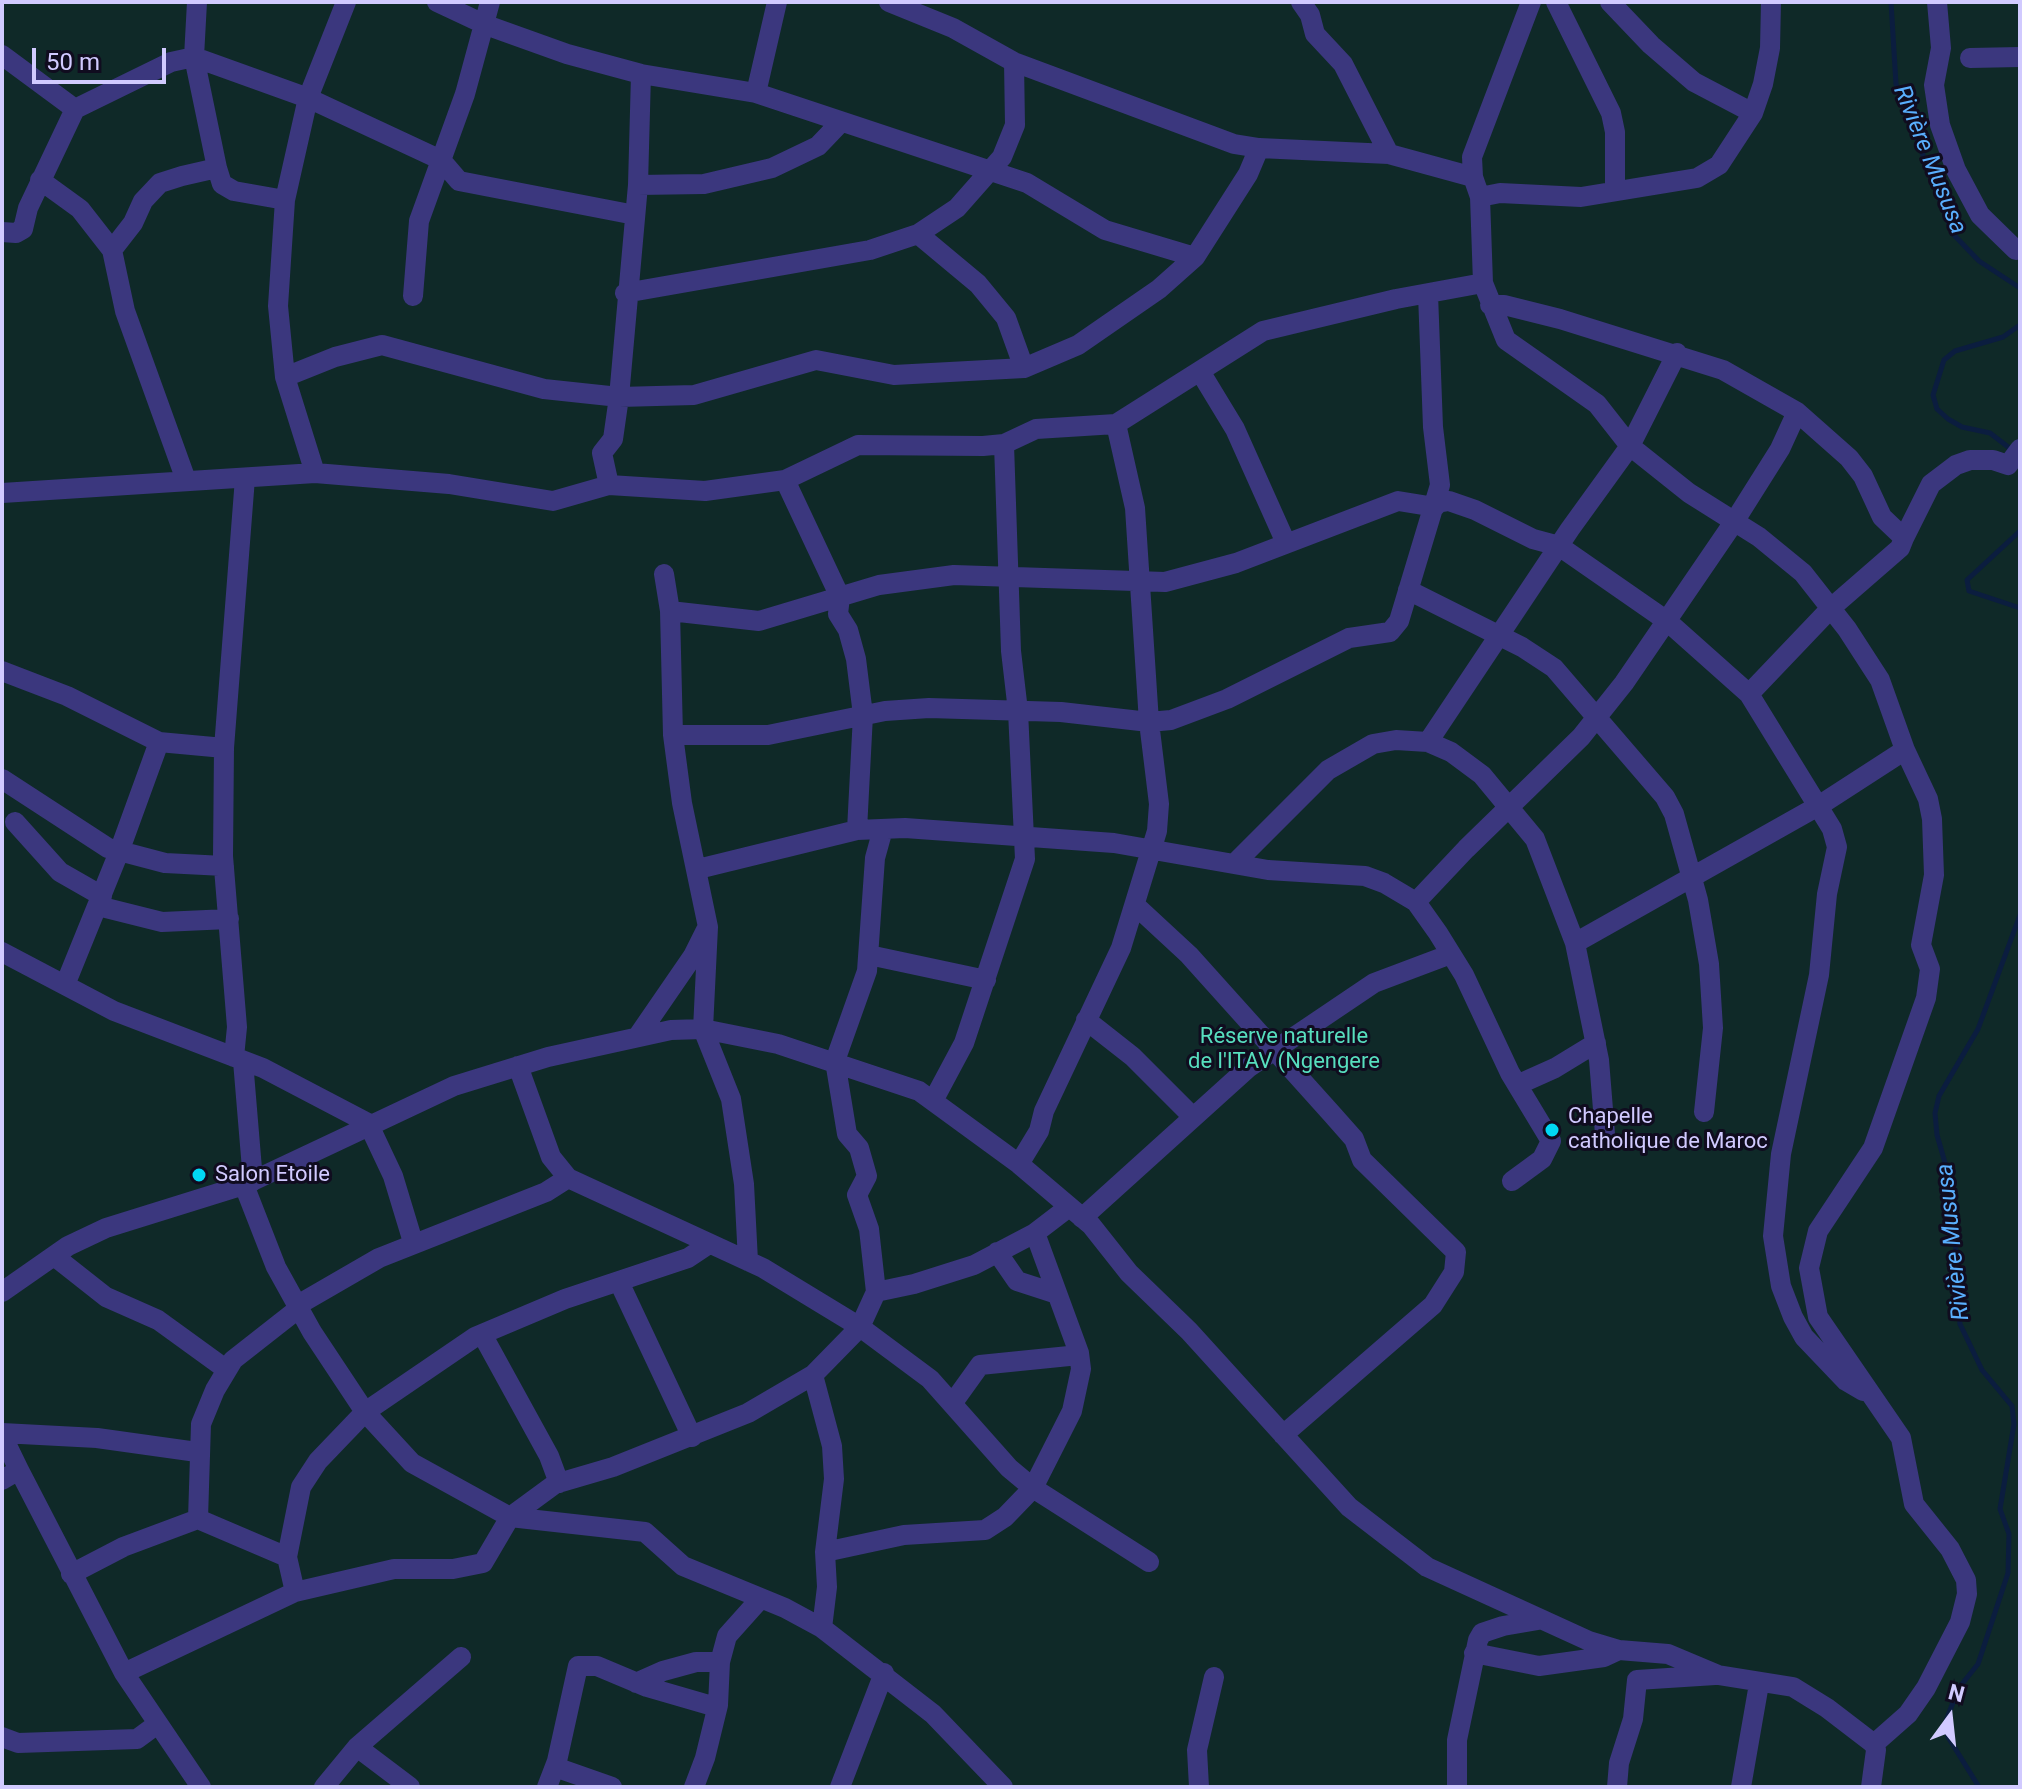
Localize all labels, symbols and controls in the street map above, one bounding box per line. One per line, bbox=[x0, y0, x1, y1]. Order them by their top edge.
scale bar bbox=[36, 32, 170, 82]
text: 50 m bbox=[46, 48, 100, 76]
water label: Rivière Mususa bbox=[1886, 81, 1972, 239]
park label: Réserve naturelle de l'ITAV (Ngengere bbox=[1188, 1024, 1380, 1076]
place label: Chapelle catholique de Maroc bbox=[1568, 1104, 1768, 1156]
marker: Chapelle catholique de Maroc bbox=[1543, 1121, 1561, 1139]
place label: Salon Etoile bbox=[215, 1162, 330, 1188]
water label: Rivière Mususa bbox=[1931, 1162, 1977, 1322]
marker: Salon Etoile bbox=[190, 1166, 208, 1184]
north arrow bbox=[1910, 1677, 1990, 1757]
text: N bbox=[1946, 1679, 1967, 1707]

